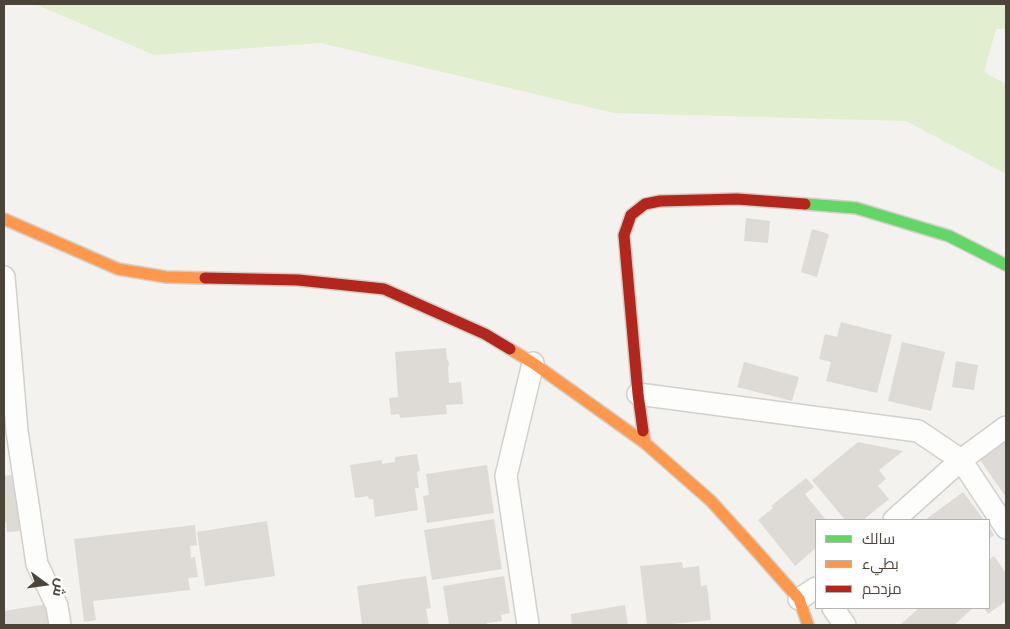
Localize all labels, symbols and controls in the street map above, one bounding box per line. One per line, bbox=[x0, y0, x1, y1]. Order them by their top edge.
legend bbox=[815, 519, 990, 609]
text: سالك bbox=[862, 530, 895, 548]
text: بطيء bbox=[862, 555, 899, 573]
north arrow bbox=[20, 559, 70, 609]
text: ش bbox=[50, 577, 69, 598]
text: مزدحم bbox=[862, 580, 902, 598]

